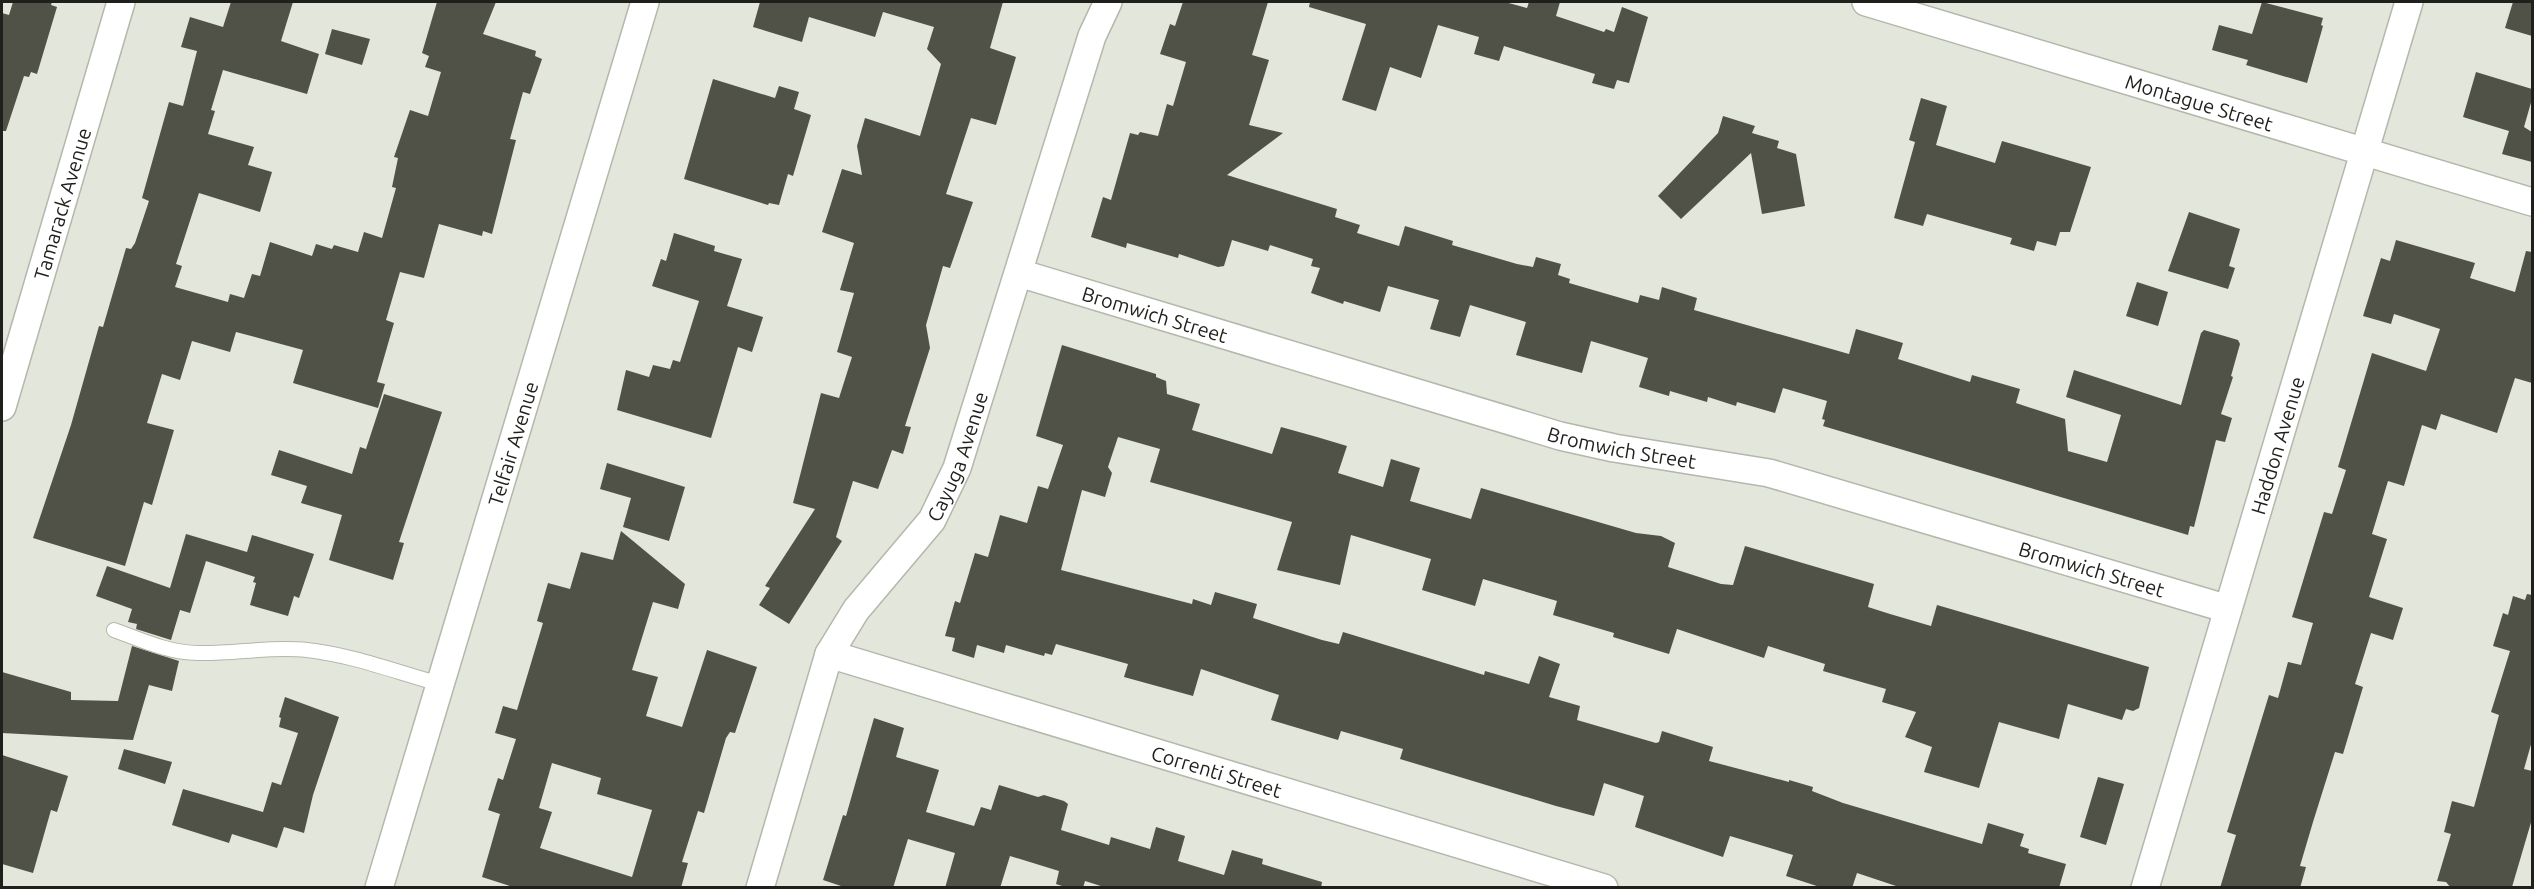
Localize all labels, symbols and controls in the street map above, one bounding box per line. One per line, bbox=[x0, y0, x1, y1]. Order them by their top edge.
street label: Montague Street bbox=[2123, 69, 2276, 135]
street label: Tamarack Avenue bbox=[29, 125, 95, 282]
street label: Bromwich Street bbox=[1079, 281, 1231, 347]
street label: Haddon Avenue bbox=[2246, 374, 2308, 517]
street label: Telfair Avenue bbox=[483, 379, 542, 509]
street label: Cayuga Avenue bbox=[922, 389, 992, 525]
street label: Bromwich Street bbox=[1545, 421, 1698, 473]
street label: Bromwich Street bbox=[2016, 536, 2167, 601]
street label: Correnti Street bbox=[1149, 741, 1285, 802]

